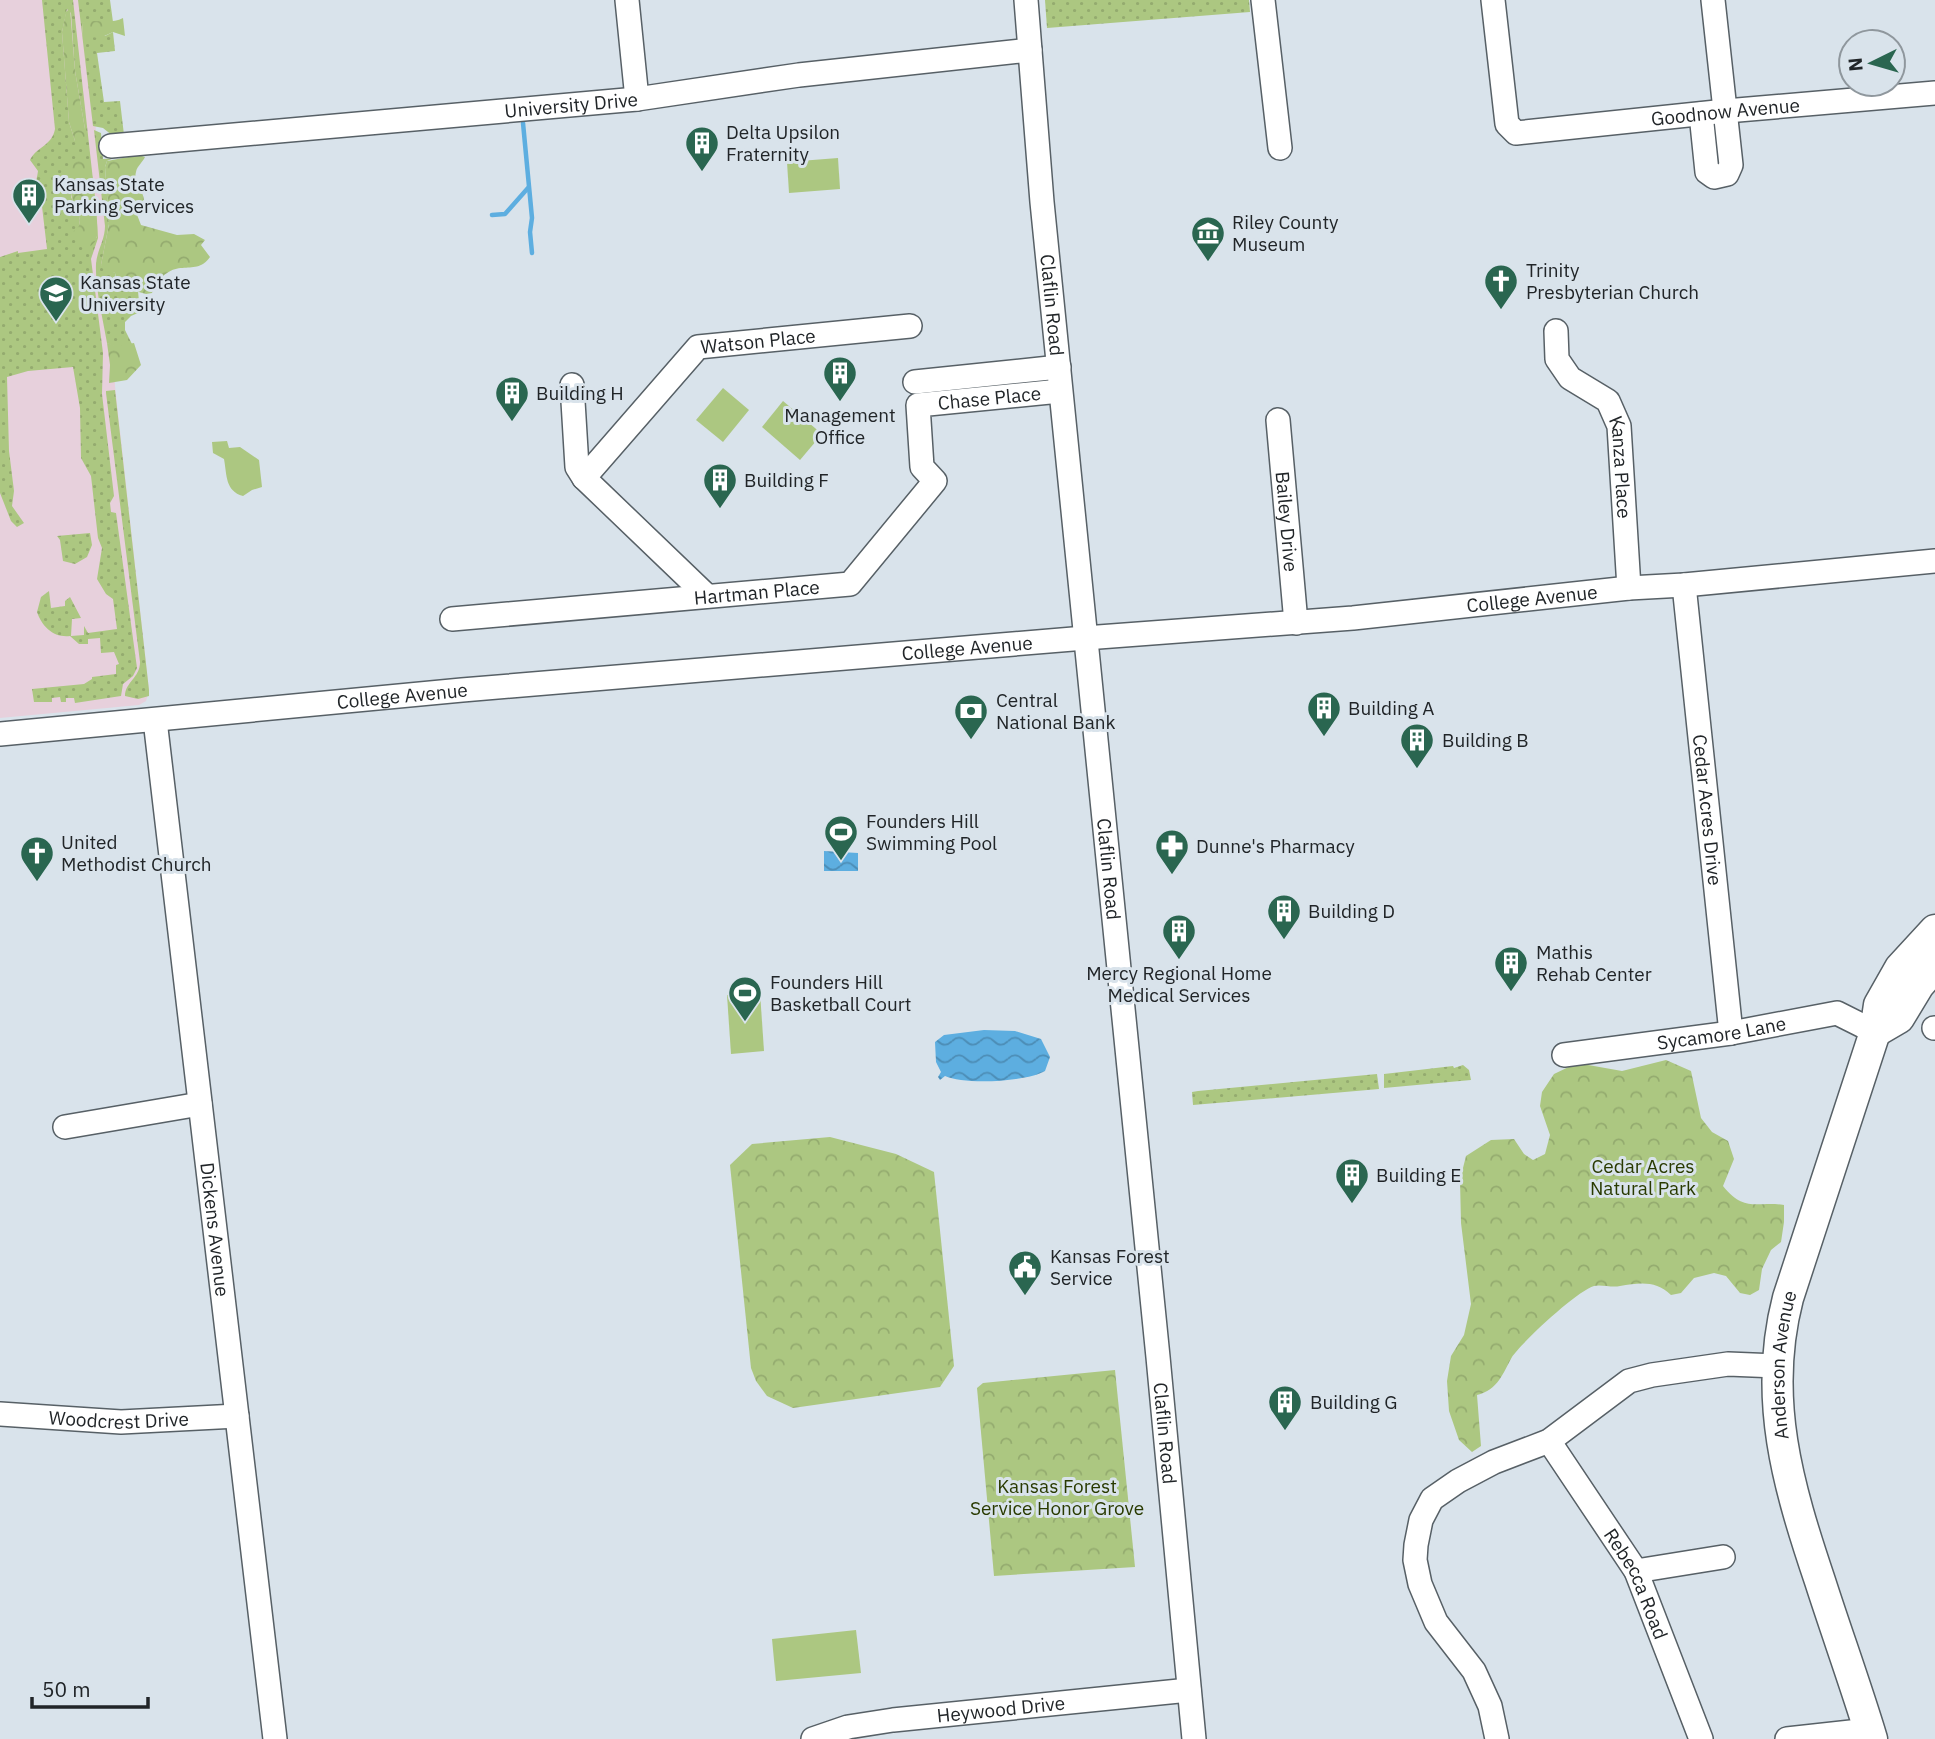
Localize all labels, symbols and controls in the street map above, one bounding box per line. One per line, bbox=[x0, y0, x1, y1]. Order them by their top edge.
north arrow bbox=[1837, 28, 1907, 98]
text: N bbox=[1843, 57, 1868, 72]
street label: University Drive bbox=[503, 87, 639, 123]
street label: Goodnow Avenue bbox=[1650, 93, 1801, 131]
place label: Delta Upsilon Fraternity bbox=[726, 120, 840, 166]
building icon: Delta Upsilon Fraternity bbox=[683, 124, 721, 173]
place label: Kansas State Parking Services bbox=[54, 172, 194, 218]
building icon: Kansas State Parking Services bbox=[10, 176, 48, 225]
place label: Riley County Museum bbox=[1232, 210, 1339, 256]
museum icon: Riley County Museum bbox=[1189, 214, 1227, 263]
street label: Claflin Road bbox=[1035, 253, 1069, 357]
place label: Trinity Presbyterian Church bbox=[1526, 258, 1699, 304]
church icon: Trinity Presbyterian Church bbox=[1482, 262, 1520, 311]
place label: Kansas State University bbox=[80, 270, 191, 316]
school or university icon: Kansas State University bbox=[37, 274, 75, 323]
street label: Watson Place bbox=[699, 323, 817, 359]
building icon: Management Office bbox=[821, 354, 859, 403]
building icon: Building H bbox=[493, 374, 531, 423]
place label: Building H bbox=[536, 381, 624, 405]
street label: Chase Place bbox=[937, 381, 1042, 415]
place label: Management Office bbox=[784, 403, 896, 449]
street label: Kanza Place bbox=[1604, 412, 1637, 519]
building icon: Building F bbox=[701, 461, 739, 510]
place label: Building F bbox=[744, 468, 829, 492]
street label: Bailey Drive bbox=[1271, 470, 1303, 573]
street label: Hartman Place bbox=[693, 575, 821, 610]
street label: College Avenue bbox=[1465, 580, 1599, 618]
street label: College Avenue bbox=[901, 630, 1034, 665]
street label: College Avenue bbox=[336, 678, 469, 714]
place label: Central National Bank bbox=[996, 688, 1116, 734]
building icon: Building A bbox=[1305, 689, 1343, 738]
bank icon: Central National Bank bbox=[952, 692, 990, 741]
place label: Building A bbox=[1348, 696, 1434, 720]
building icon: Building B bbox=[1398, 721, 1436, 770]
place label: Building B bbox=[1442, 728, 1529, 752]
street label: Cedar Acres Drive bbox=[1688, 733, 1727, 887]
place label: Founders Hill Swimming Pool bbox=[866, 809, 997, 855]
sports icon: Founders Hill Swimming Pool bbox=[822, 813, 860, 862]
street label: Claflin Road bbox=[1092, 817, 1126, 921]
pharmacy icon: Dunne's Pharmacy bbox=[1153, 827, 1191, 876]
place label: United Methodist Church bbox=[61, 830, 212, 876]
church icon: United Methodist Church bbox=[18, 834, 56, 883]
place label: Dunne's Pharmacy bbox=[1196, 834, 1355, 858]
building icon: Building D bbox=[1265, 892, 1303, 941]
place label: Building D bbox=[1308, 899, 1395, 923]
building icon: Mercy Regional Home Medical Services bbox=[1160, 912, 1198, 961]
place label: Mathis Rehab Center bbox=[1536, 940, 1652, 986]
building icon: Mathis Rehab Center bbox=[1492, 944, 1530, 993]
place label: Mercy Regional Home Medical Services bbox=[1086, 961, 1272, 1007]
place label: Founders Hill Basketball Court bbox=[770, 970, 911, 1016]
sports icon: Founders Hill Basketball Court bbox=[726, 974, 764, 1023]
street label: Sycamore Lane bbox=[1656, 1011, 1788, 1055]
park label: Cedar Acres Natural Park bbox=[1590, 1154, 1696, 1200]
building icon: Building E bbox=[1333, 1156, 1371, 1205]
street label: Dickens Avenue bbox=[195, 1161, 235, 1298]
place label: Building E bbox=[1376, 1163, 1461, 1187]
place label: Kansas Forest Service bbox=[1050, 1244, 1170, 1290]
public building icon: Kansas Forest Service bbox=[1006, 1248, 1044, 1297]
street label: Anderson Avenue bbox=[1765, 1287, 1802, 1441]
street label: Claflin Road bbox=[1148, 1381, 1182, 1485]
building icon: Building G bbox=[1266, 1383, 1304, 1432]
place label: Building G bbox=[1310, 1390, 1397, 1414]
street label: Woodcrest Drive bbox=[48, 1405, 189, 1434]
park label: Kansas Forest Service Honor Grove bbox=[970, 1474, 1144, 1520]
street label: Rebecca Road bbox=[1599, 1524, 1673, 1643]
scale bar bbox=[32, 1666, 147, 1710]
text: 50 m bbox=[42, 1675, 91, 1703]
street label: Heywood Drive bbox=[936, 1691, 1066, 1727]

